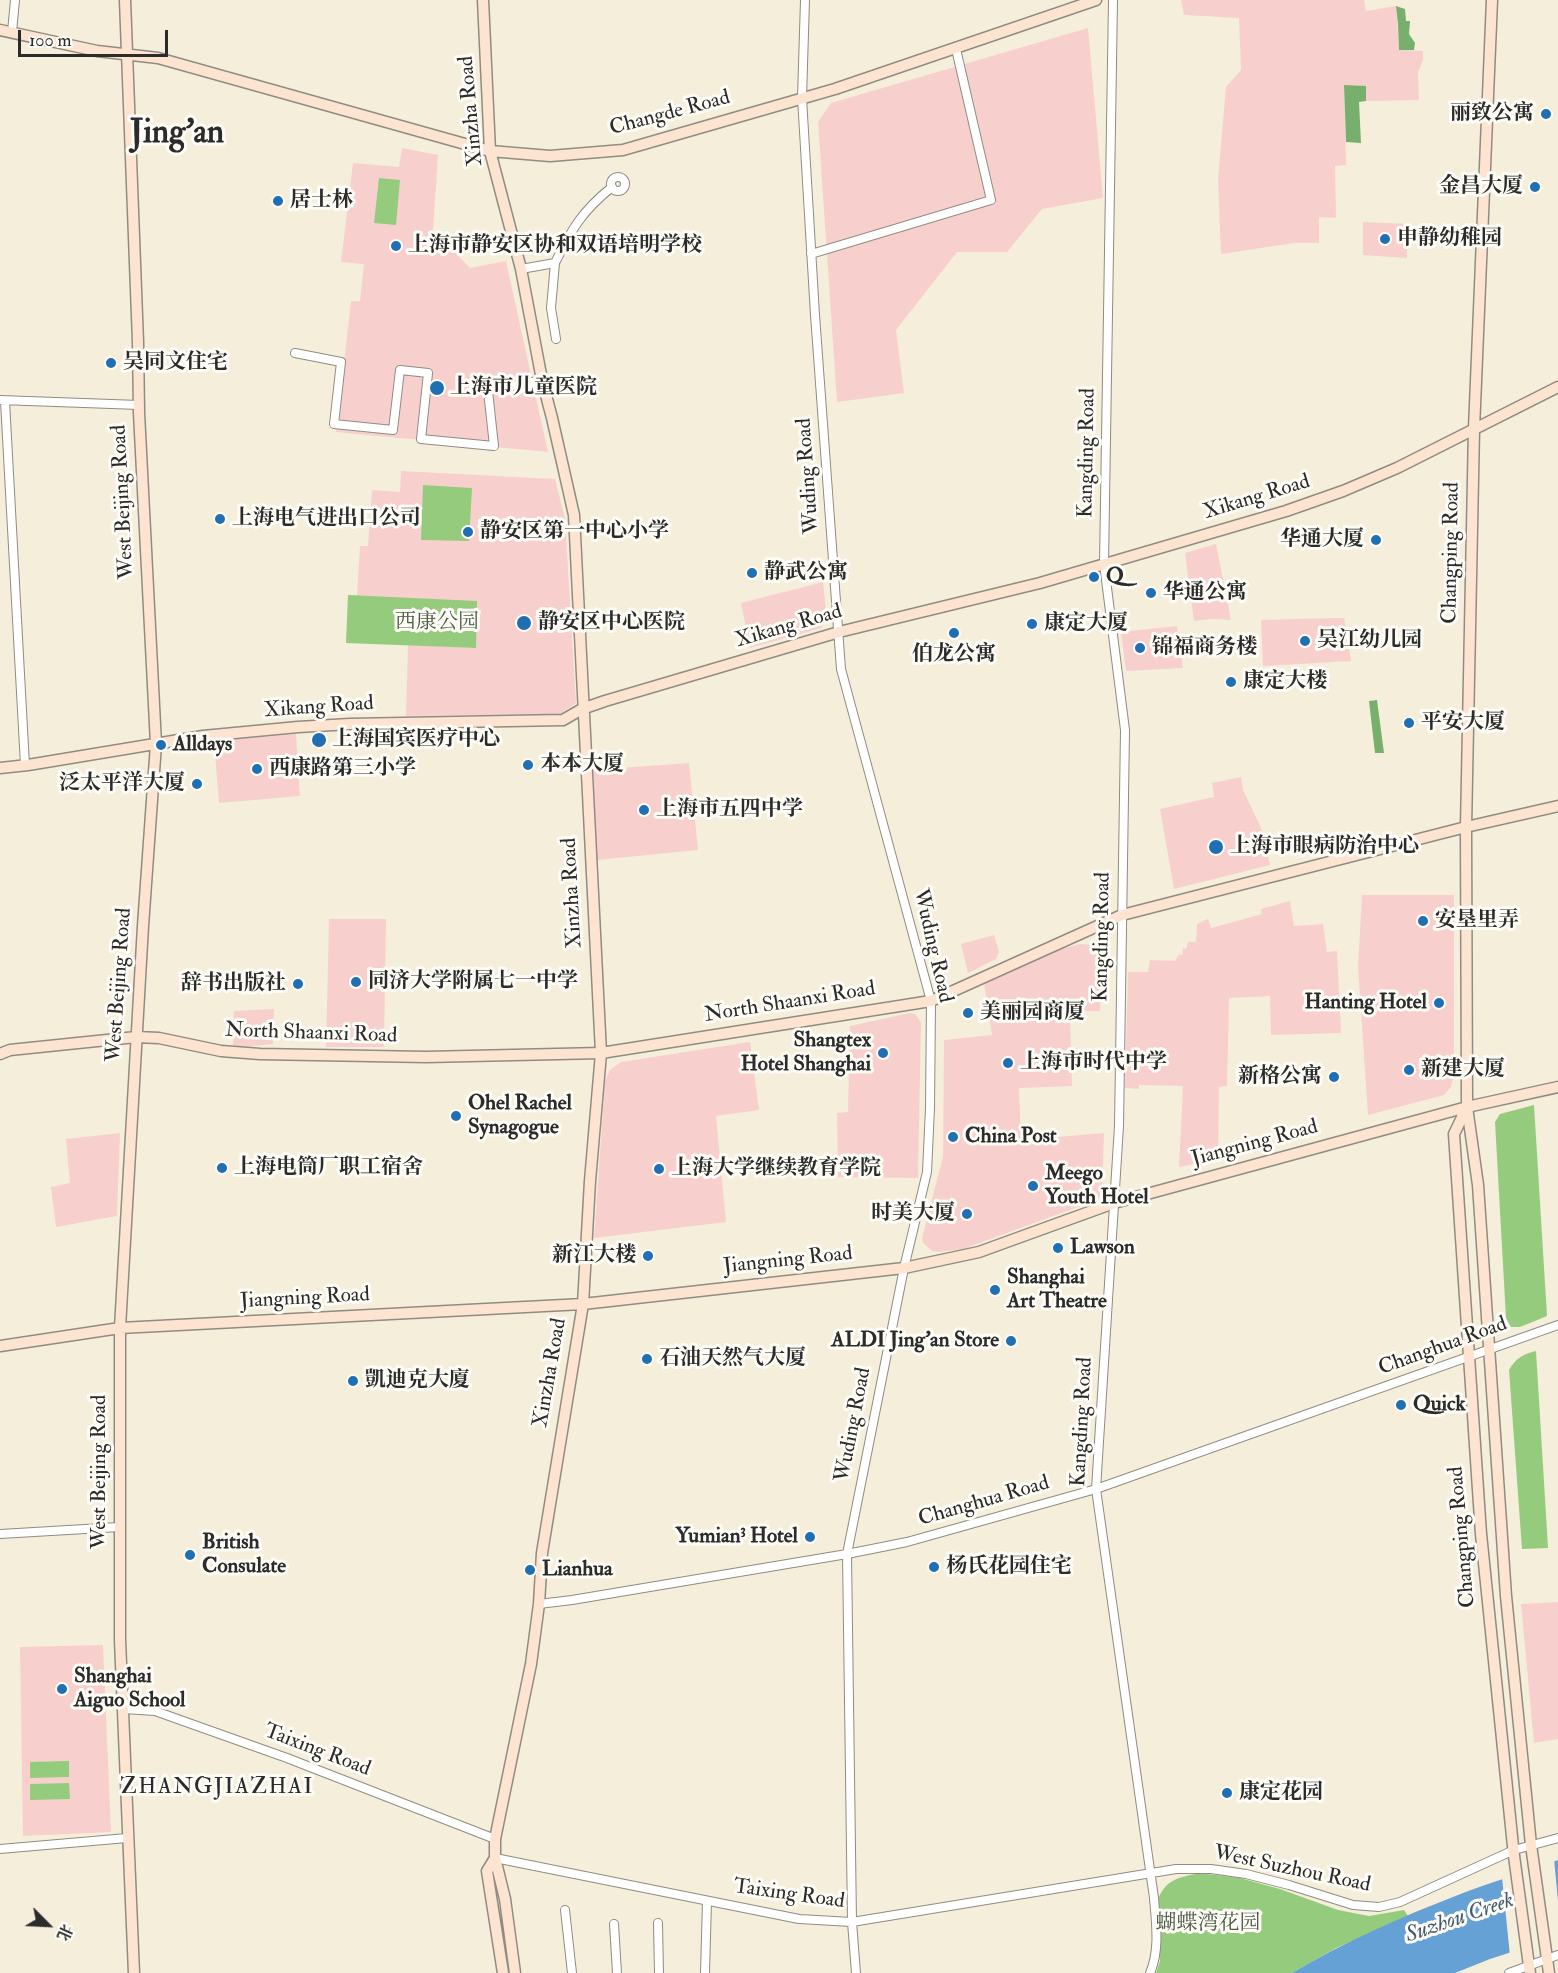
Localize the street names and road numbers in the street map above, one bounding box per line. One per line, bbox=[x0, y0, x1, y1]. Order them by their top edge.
street label: Xinzha Road bbox=[455, 55, 489, 167]
street label: Changde Road bbox=[607, 86, 733, 142]
street label: Kangding Road bbox=[1074, 388, 1102, 518]
street label: Wuding Road bbox=[792, 417, 826, 535]
street label: West Beijing Road bbox=[107, 424, 141, 580]
street label: Xikang Road bbox=[1201, 470, 1313, 526]
street label: Changping Road bbox=[1438, 482, 1466, 624]
street label: Xikang Road bbox=[733, 600, 845, 654]
street label: Xikang Road bbox=[263, 692, 375, 724]
street label: Xinzha Road bbox=[558, 837, 588, 949]
street label: Kangding Road bbox=[1089, 872, 1117, 1002]
street label: Wuding Road bbox=[907, 887, 957, 1005]
street label: West Beijing Road bbox=[102, 907, 138, 1063]
street label: North Shaanxi Road bbox=[703, 977, 877, 1029]
street label: North Shaanxi Road bbox=[224, 1018, 398, 1050]
street label: Jiangning Road bbox=[1189, 1115, 1321, 1173]
street label: Jiangning Road bbox=[722, 1242, 854, 1280]
street label: Jiangning Road bbox=[240, 1283, 370, 1315]
street label: Changhua Road bbox=[1375, 1312, 1511, 1382]
street label: Xinzha Road bbox=[529, 1316, 573, 1430]
street label: Kangding Road bbox=[1067, 1356, 1099, 1488]
street label: Wuding Road bbox=[831, 1366, 877, 1484]
street label: West Beijing Road bbox=[87, 1395, 113, 1549]
street label: Changping Road bbox=[1444, 1465, 1482, 1609]
street label: Changhua Road bbox=[916, 1471, 1052, 1533]
street label: Taixing Road bbox=[260, 1719, 374, 1783]
street label: West Suzhou Road bbox=[1211, 1841, 1373, 1899]
street label: Taixing Road bbox=[732, 1875, 846, 1915]

